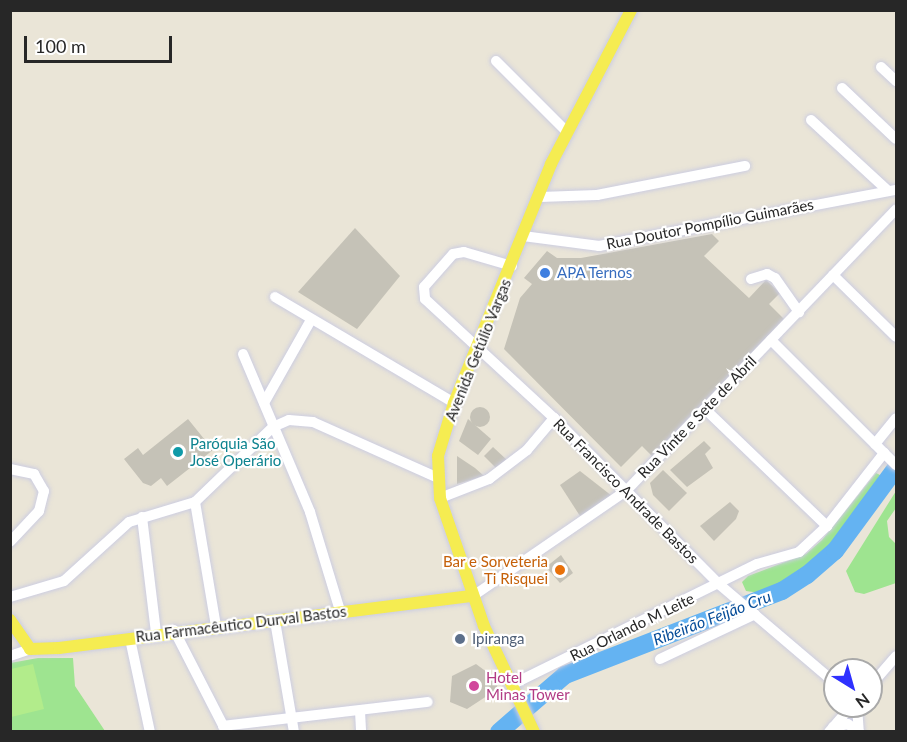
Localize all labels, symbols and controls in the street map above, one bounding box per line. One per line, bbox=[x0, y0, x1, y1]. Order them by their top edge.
scale bar bbox=[27, 24, 176, 62]
text: 100 m bbox=[35, 35, 86, 57]
street label: Rua Doutor Pompílio Guimarães bbox=[605, 195, 815, 253]
place label: APA Ternos bbox=[557, 264, 633, 282]
marker: APA Ternos bbox=[538, 266, 552, 280]
street label: Avenida Getúlio Vargas bbox=[441, 276, 515, 424]
street label: Rua Vinte e Sete de Abril bbox=[634, 352, 760, 482]
street label: Rua Francisco Andrade Bastos bbox=[550, 415, 702, 567]
place label: Paróquia São José Operário bbox=[190, 434, 281, 469]
marker: Paróquia São José Operário bbox=[171, 445, 185, 459]
place label: Bar e Sorveteria Ti Risquei bbox=[443, 552, 548, 587]
marker: Bar e Sorveteria Ti Risquei bbox=[553, 563, 567, 577]
water label: Ribeirão Feijão Cru bbox=[650, 587, 774, 649]
street label: Rua Orlando M Leite bbox=[567, 589, 697, 665]
street label: Rua Farmacêutico Durval Bastos bbox=[135, 602, 347, 646]
place label: Ipiranga bbox=[472, 630, 525, 648]
marker: Ipiranga bbox=[453, 632, 467, 646]
north arrow bbox=[823, 658, 883, 718]
place label: Hotel Minas Tower bbox=[486, 668, 570, 703]
marker: Hotel Minas Tower bbox=[467, 679, 481, 693]
text: N bbox=[852, 690, 874, 712]

